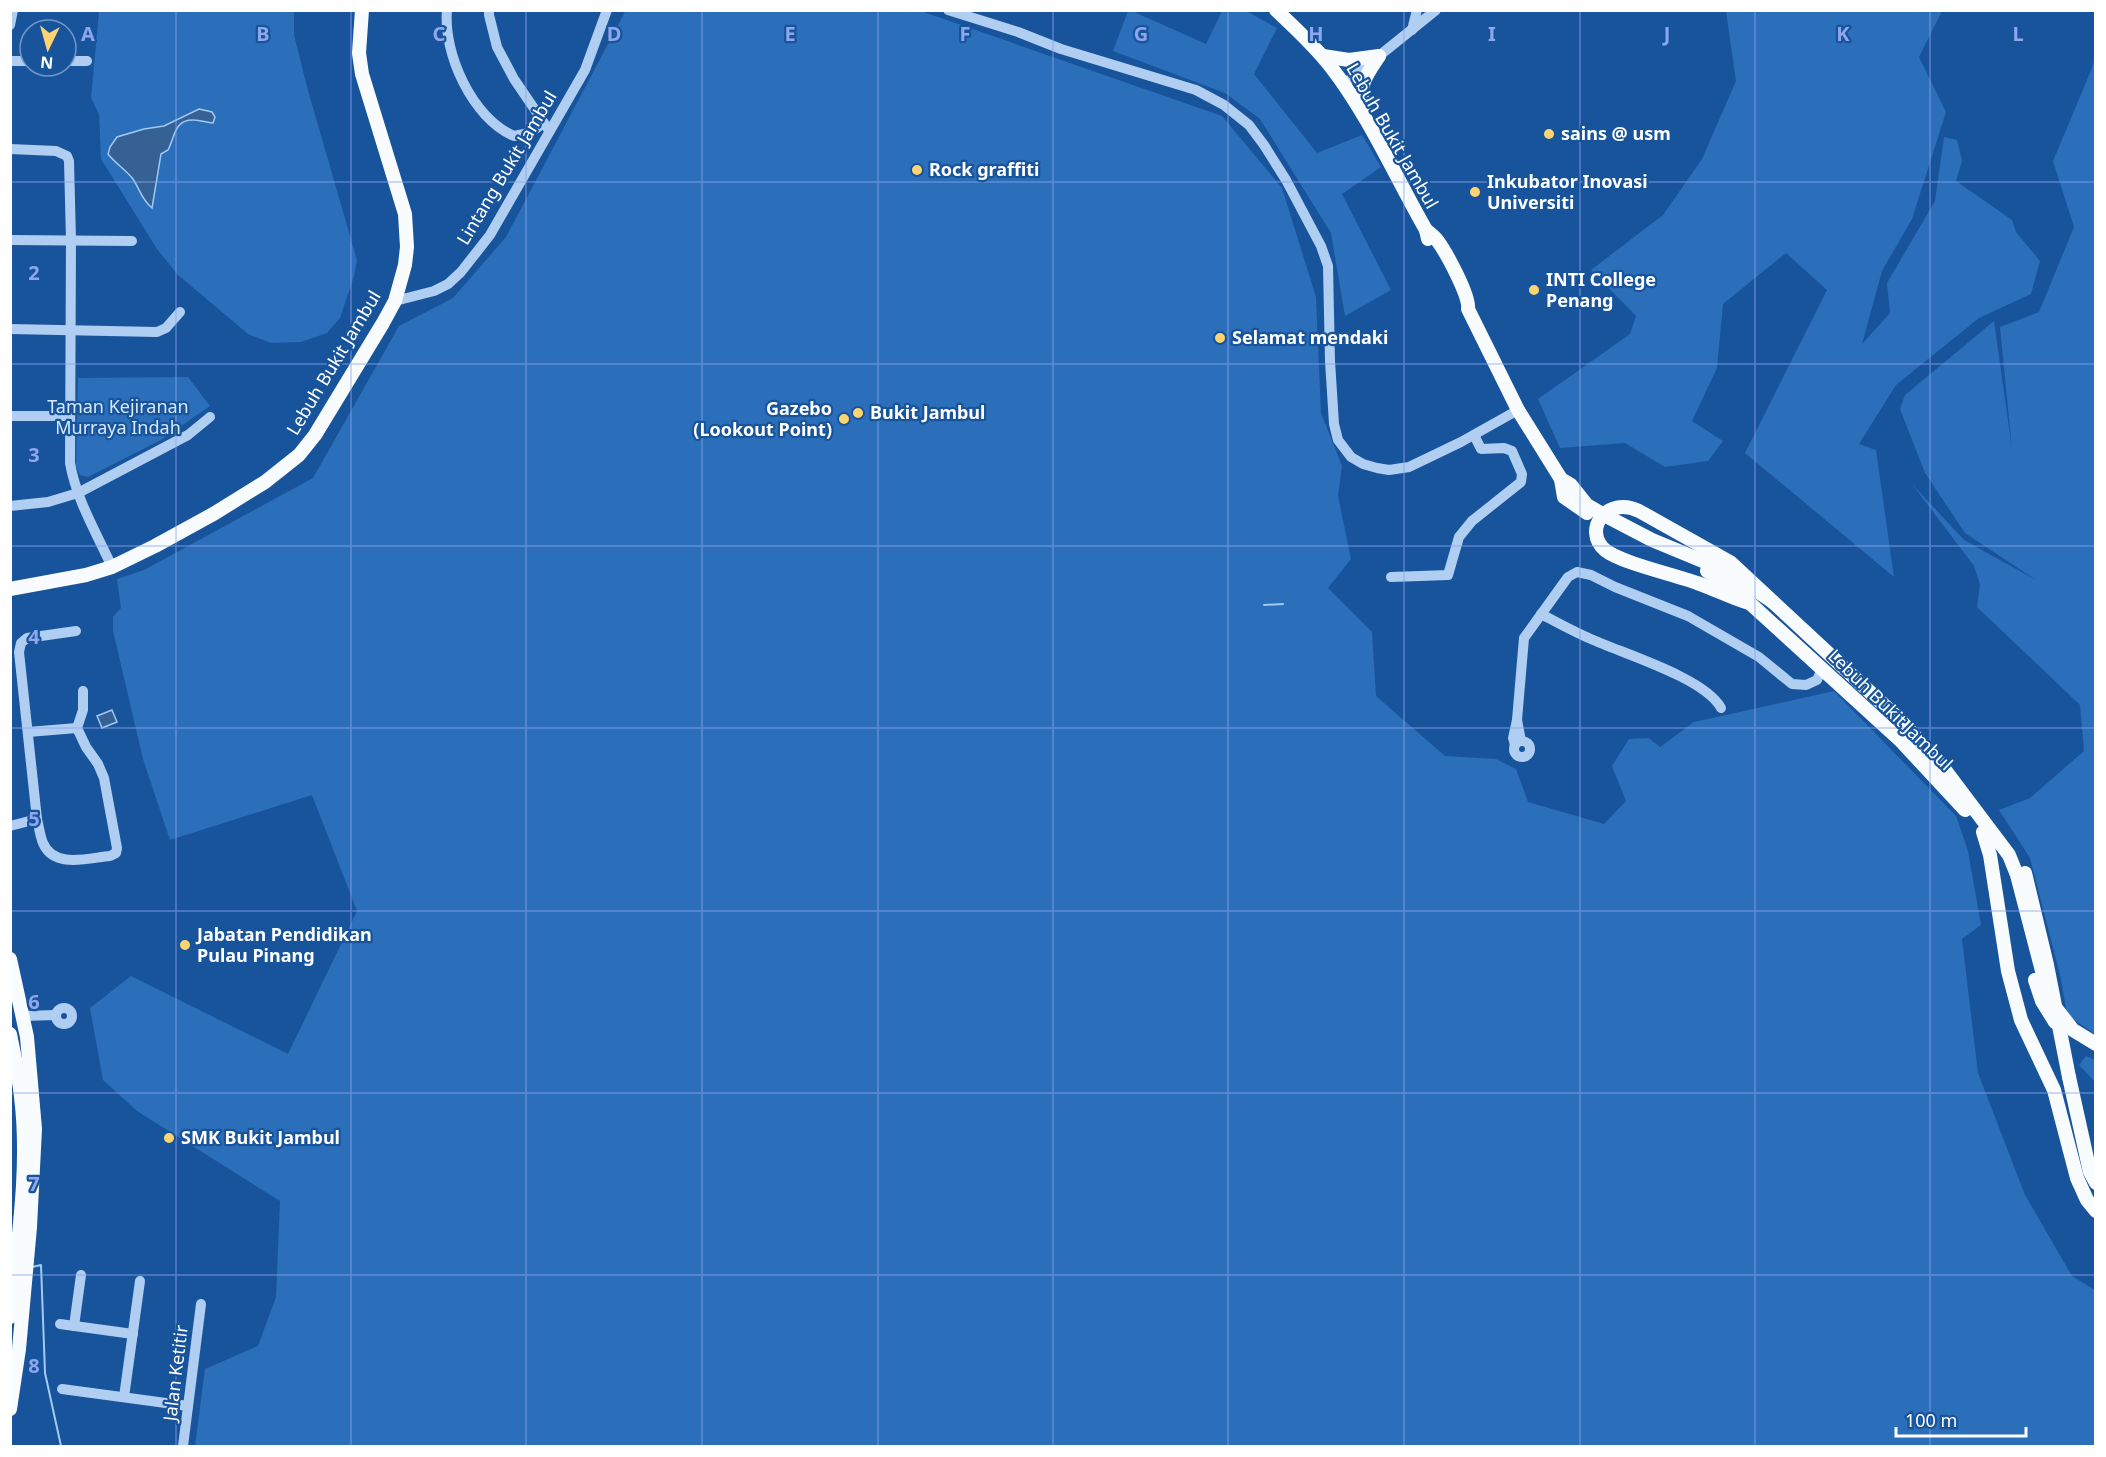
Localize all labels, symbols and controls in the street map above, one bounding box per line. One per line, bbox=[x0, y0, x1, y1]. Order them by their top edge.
north arrow bbox=[18, 18, 78, 78]
text: A bbox=[81, 20, 95, 47]
text: B bbox=[256, 20, 270, 47]
text: C bbox=[433, 20, 446, 47]
text: D bbox=[607, 20, 621, 47]
text: E bbox=[784, 20, 796, 47]
text: F bbox=[960, 20, 970, 47]
text: G bbox=[1134, 20, 1148, 47]
text: H bbox=[1308, 20, 1324, 47]
text: I bbox=[1488, 20, 1496, 47]
text: J bbox=[1662, 20, 1670, 47]
text: K bbox=[1836, 20, 1850, 47]
text: L bbox=[2012, 20, 2024, 47]
text: N bbox=[39, 51, 54, 74]
street label: Lebuh Bukit Jambul bbox=[1341, 58, 1444, 213]
street label: Lintang Bukit Jambul bbox=[451, 86, 562, 249]
place label: sains @ usm bbox=[1561, 121, 1671, 145]
marker: sains @ usm bbox=[1542, 127, 1556, 141]
place label: Rock graffiti bbox=[929, 157, 1040, 181]
marker: Rock graffiti bbox=[910, 163, 924, 177]
place label: Inkubator Inovasi Universiti bbox=[1487, 169, 1648, 214]
marker: Inkubator Inovasi Universiti bbox=[1468, 185, 1482, 199]
text: 2 bbox=[28, 259, 40, 286]
place label: INTI College Penang bbox=[1546, 267, 1656, 312]
marker: INTI College Penang bbox=[1527, 283, 1541, 297]
street label: Lebuh Bukit Jambul bbox=[280, 286, 386, 439]
place label: Selamat mendaki bbox=[1232, 325, 1388, 349]
marker: Selamat mendaki bbox=[1213, 331, 1227, 345]
park label: Taman Kejiranan Murraya Indah bbox=[47, 394, 189, 439]
place label: Gazebo (Lookout Point) bbox=[693, 396, 832, 441]
place label: Bukit Jambul bbox=[870, 400, 985, 424]
marker: Bukit Jambul bbox=[851, 406, 865, 420]
marker: Gazebo (Lookout Point) bbox=[837, 412, 851, 426]
text: 3 bbox=[28, 441, 40, 468]
text: 4 bbox=[28, 623, 40, 650]
street label: Lebuh Bukit Jambul bbox=[1823, 644, 1958, 775]
text: 5 bbox=[28, 805, 40, 832]
place label: Jabatan Pendidikan Pulau Pinang bbox=[195, 922, 372, 967]
marker: Jabatan Pendidikan Pulau Pinang bbox=[178, 938, 192, 952]
text: 6 bbox=[28, 988, 40, 1015]
place label: SMK Bukit Jambul bbox=[181, 1125, 340, 1149]
marker: SMK Bukit Jambul bbox=[162, 1131, 176, 1145]
text: 7 bbox=[28, 1170, 40, 1197]
street label: Jalan Ketitir bbox=[157, 1323, 193, 1424]
text: 8 bbox=[28, 1352, 40, 1379]
scale bar bbox=[1896, 1400, 2026, 1438]
text: 100 m bbox=[1905, 1408, 1957, 1432]

